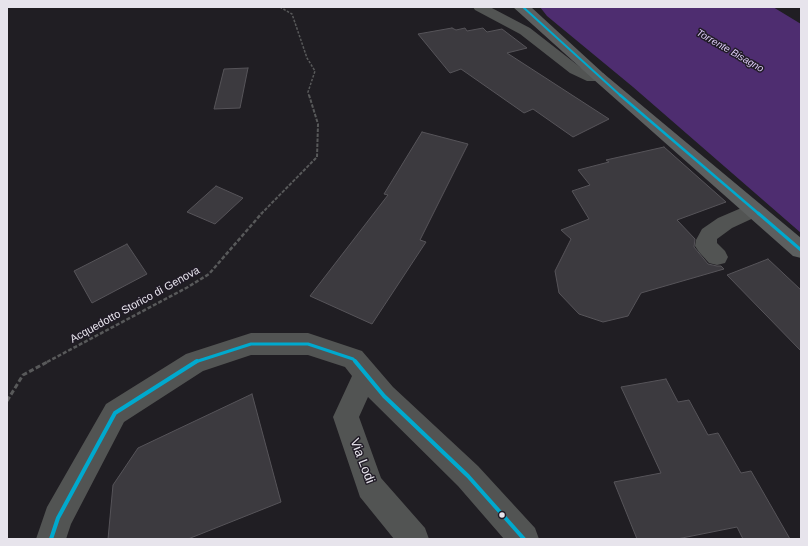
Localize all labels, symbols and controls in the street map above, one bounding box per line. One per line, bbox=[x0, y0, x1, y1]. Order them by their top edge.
water label: Torrente Bisagno bbox=[694, 27, 766, 75]
street label: Acquedotto Storico di Genova bbox=[68, 264, 202, 346]
street label: Via Lodi bbox=[346, 436, 378, 486]
unlabelled marker bbox=[497, 510, 507, 520]

